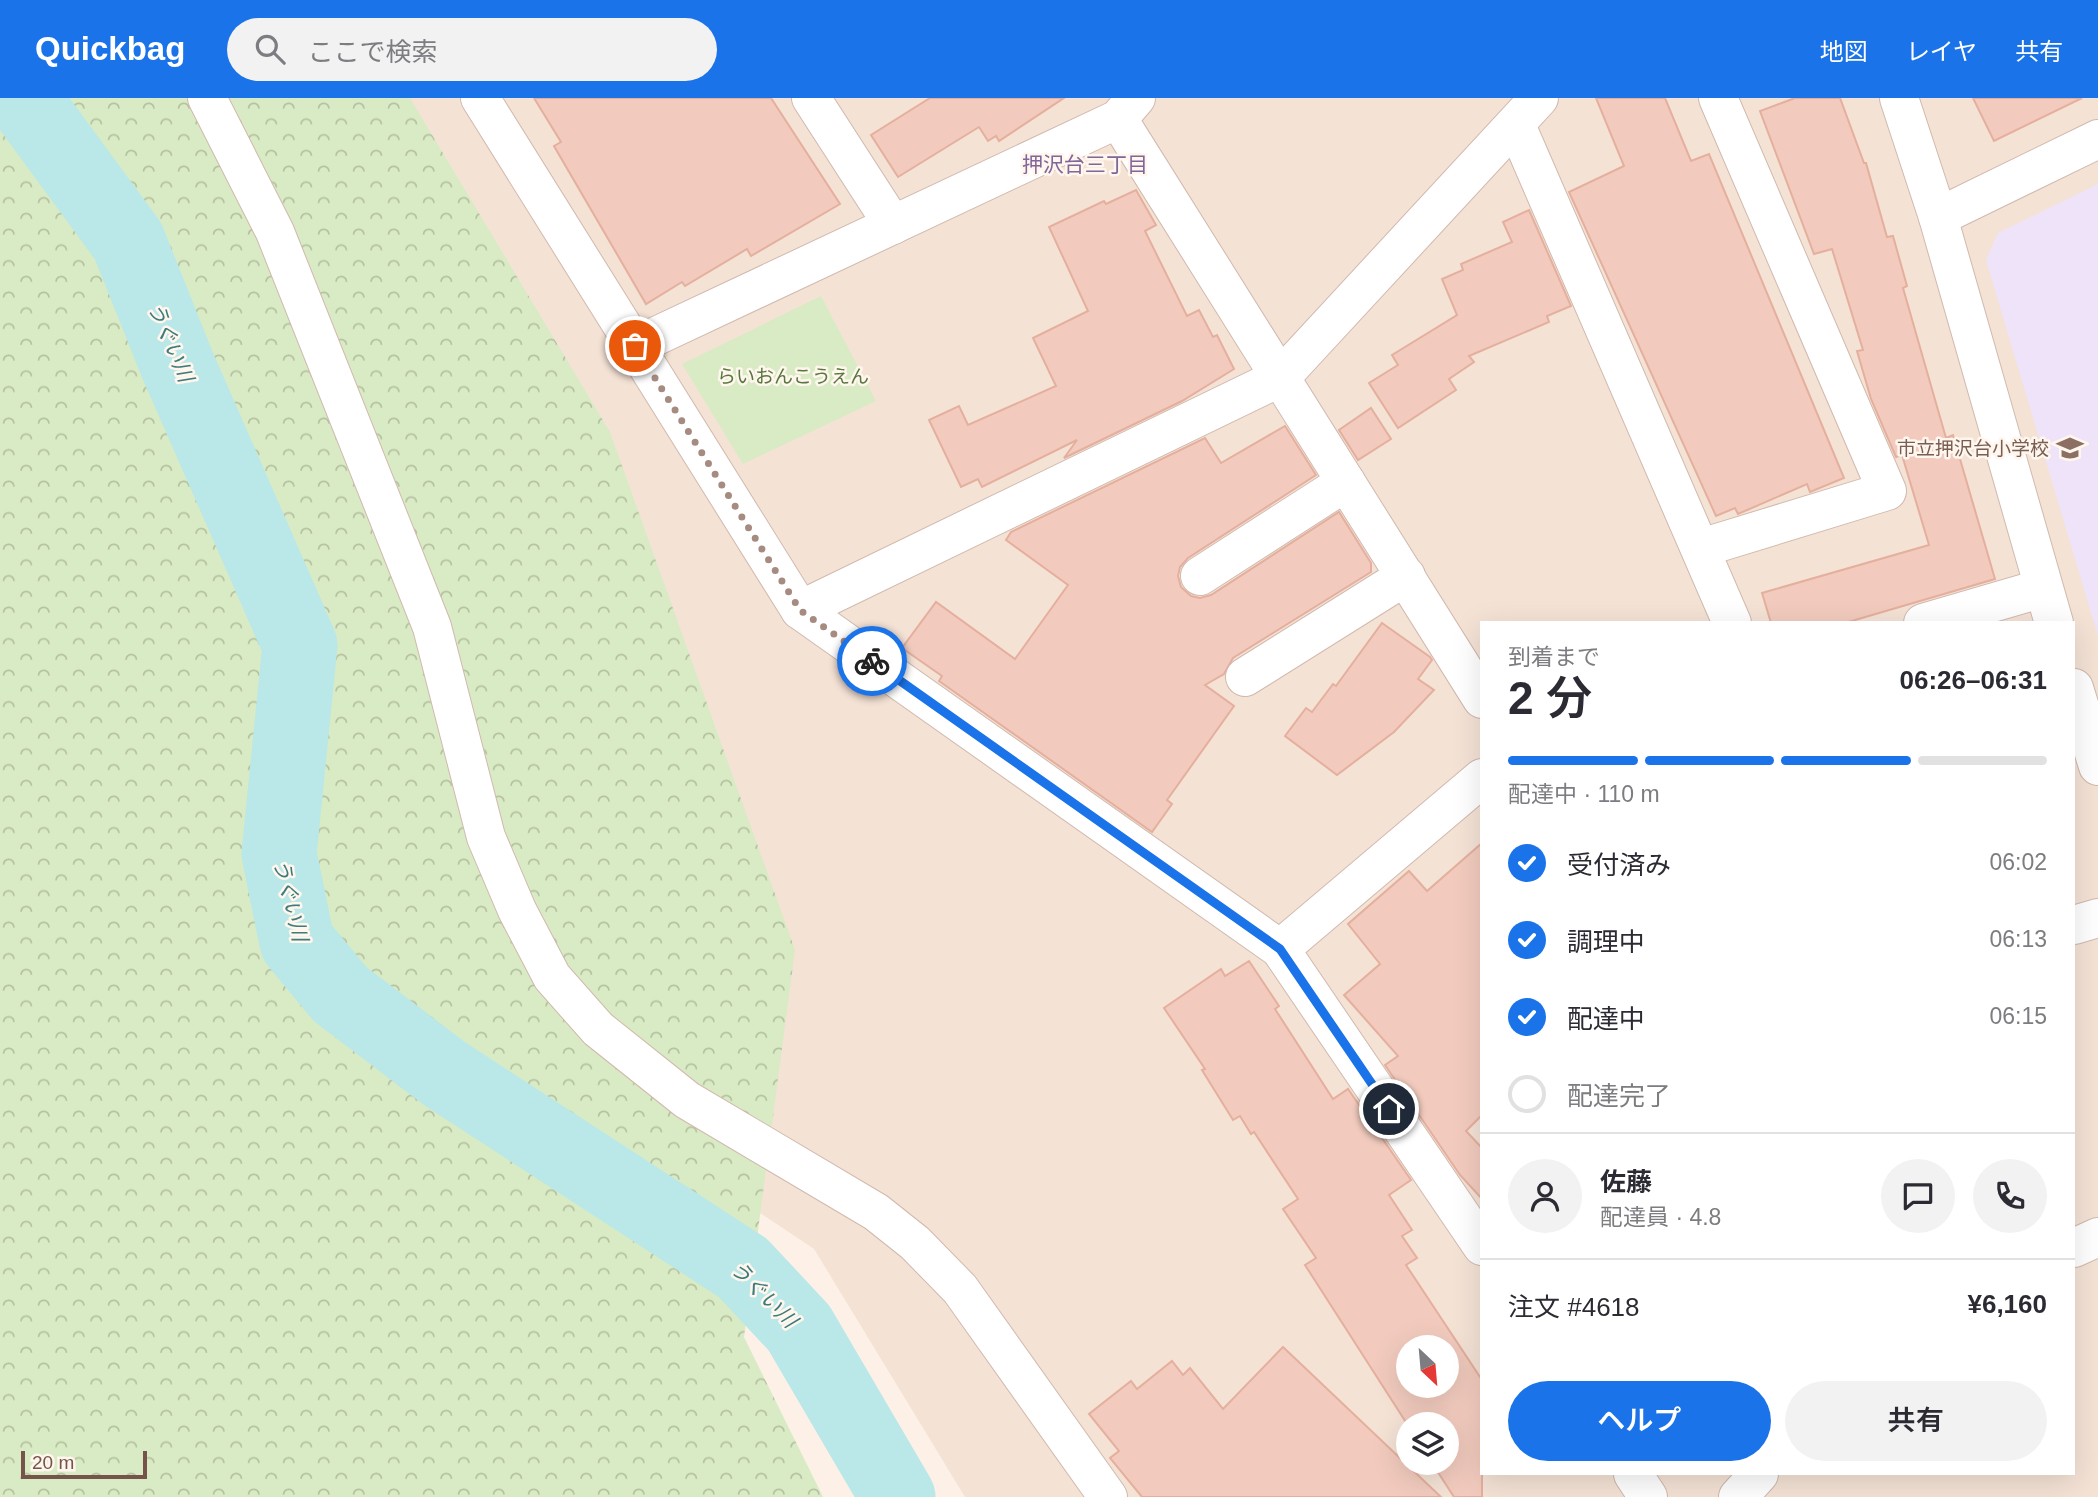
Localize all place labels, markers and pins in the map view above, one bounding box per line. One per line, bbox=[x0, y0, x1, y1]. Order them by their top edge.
pin bbox=[605, 316, 665, 376]
school or university icon: 市立押沢台小学校 bbox=[2055, 433, 2085, 463]
place label: 市立押沢台小学校 bbox=[1897, 438, 2049, 459]
pin bbox=[1359, 1079, 1419, 1139]

